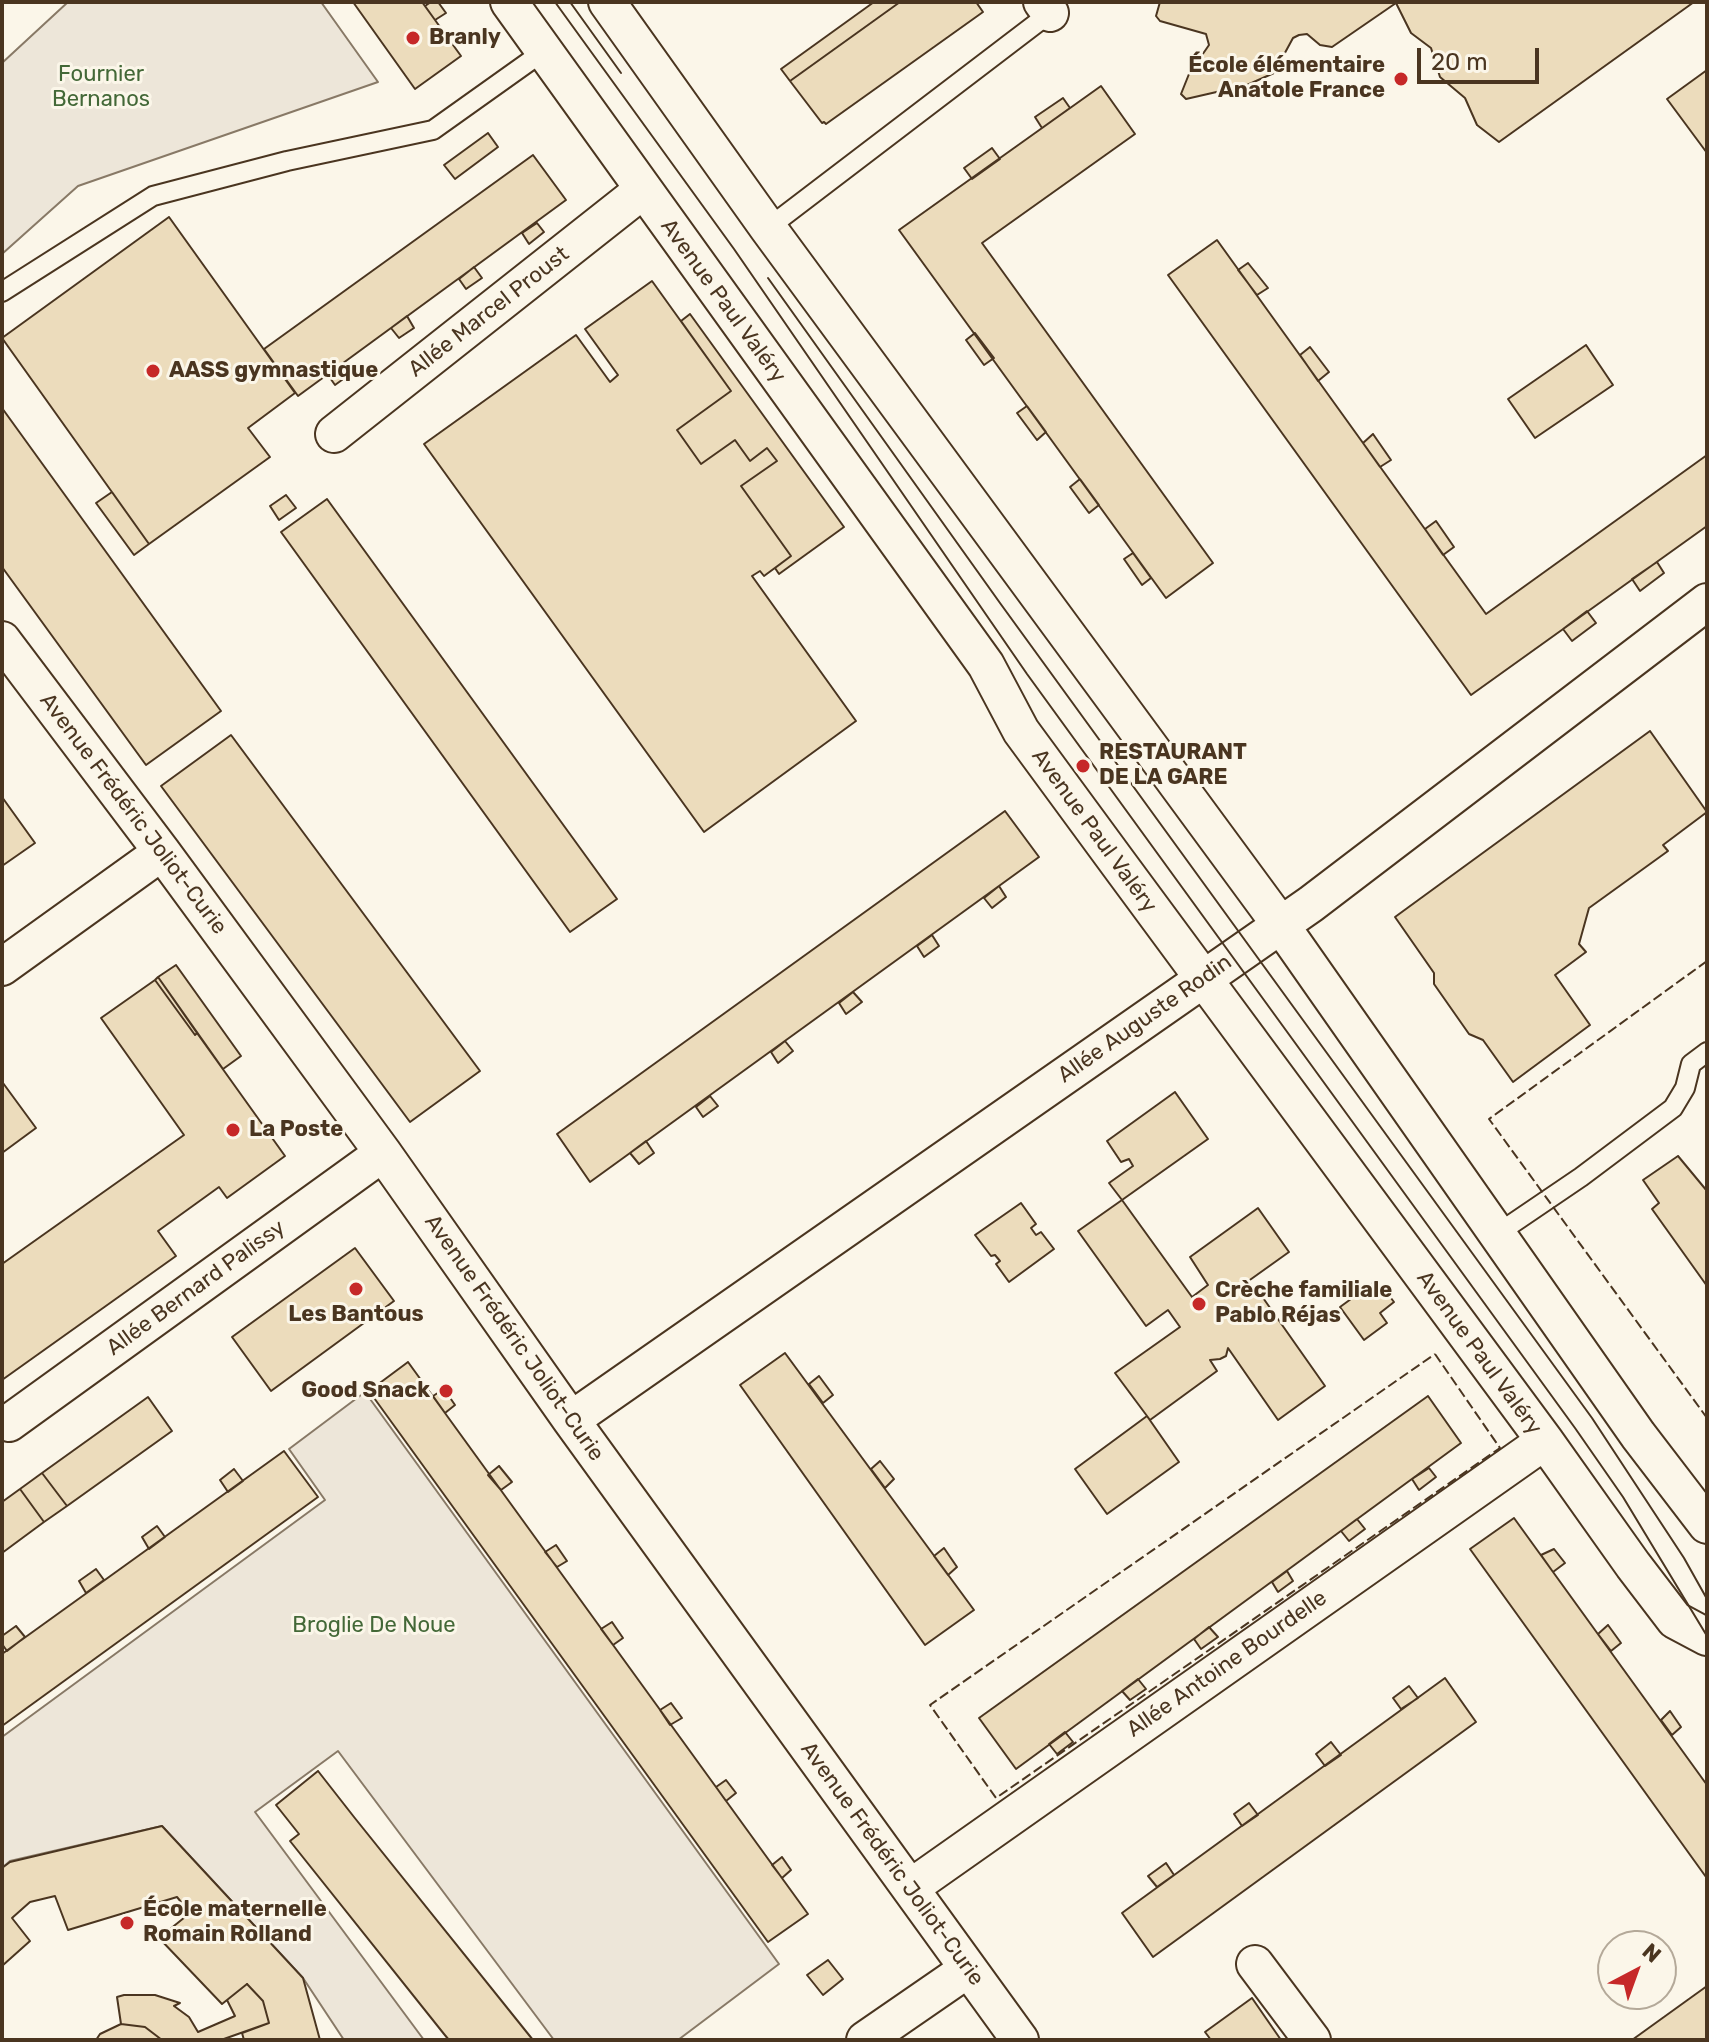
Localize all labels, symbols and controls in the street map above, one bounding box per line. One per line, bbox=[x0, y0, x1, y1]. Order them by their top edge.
place label: Branly bbox=[429, 25, 501, 51]
marker: Branly bbox=[404, 29, 422, 47]
scale bar bbox=[1421, 32, 1543, 82]
text: 20 m bbox=[1431, 48, 1488, 76]
place label: École élémentaire Anatole France bbox=[1188, 53, 1385, 104]
park label: Fournier Bernanos bbox=[52, 62, 150, 114]
marker: École élémentaire Anatole France bbox=[1392, 70, 1410, 88]
street label: Avenue Paul Valéry bbox=[655, 214, 791, 388]
street label: Allée Marcel Proust bbox=[404, 241, 574, 383]
place label: AASS gymnastique bbox=[169, 358, 378, 384]
marker: AASS gymnastique bbox=[144, 362, 162, 380]
street label: Avenue Frédéric Joliot-Curie bbox=[34, 688, 232, 940]
place label: RESTAURANT DE LA GARE bbox=[1099, 740, 1247, 792]
street label: Avenue Paul Valéry bbox=[1026, 744, 1162, 918]
marker: RESTAURANT DE LA GARE bbox=[1074, 757, 1092, 775]
street label: Allée Auguste Rodin bbox=[1053, 949, 1237, 1089]
place label: La Poste bbox=[249, 1117, 343, 1143]
marker: La Poste bbox=[224, 1121, 242, 1139]
street label: Avenue Frédéric Joliot-Curie bbox=[419, 1210, 609, 1466]
street label: Allée Bernard Palissy bbox=[102, 1214, 290, 1362]
street label: Avenue Paul Valéry bbox=[1411, 1266, 1547, 1440]
place label: Crèche familiale Pablo Réjas bbox=[1215, 1278, 1392, 1330]
marker: Les Bantous bbox=[347, 1280, 365, 1298]
marker: Crèche familiale Pablo Réjas bbox=[1190, 1295, 1208, 1313]
place label: Les Bantous bbox=[288, 1302, 424, 1328]
place label: Good Snack bbox=[301, 1378, 430, 1404]
marker: Good Snack bbox=[437, 1382, 455, 1400]
street label: Allée Antoine Bourdelle bbox=[1122, 1585, 1332, 1743]
park label: Broglie De Noue bbox=[292, 1613, 456, 1639]
street label: Avenue Frédéric Joliot-Curie bbox=[795, 1737, 989, 1991]
place label: École maternelle Romain Rolland bbox=[143, 1897, 327, 1948]
marker: École maternelle Romain Rolland bbox=[118, 1914, 136, 1932]
north arrow bbox=[1597, 1930, 1677, 2010]
text: N bbox=[1637, 1938, 1667, 1968]

